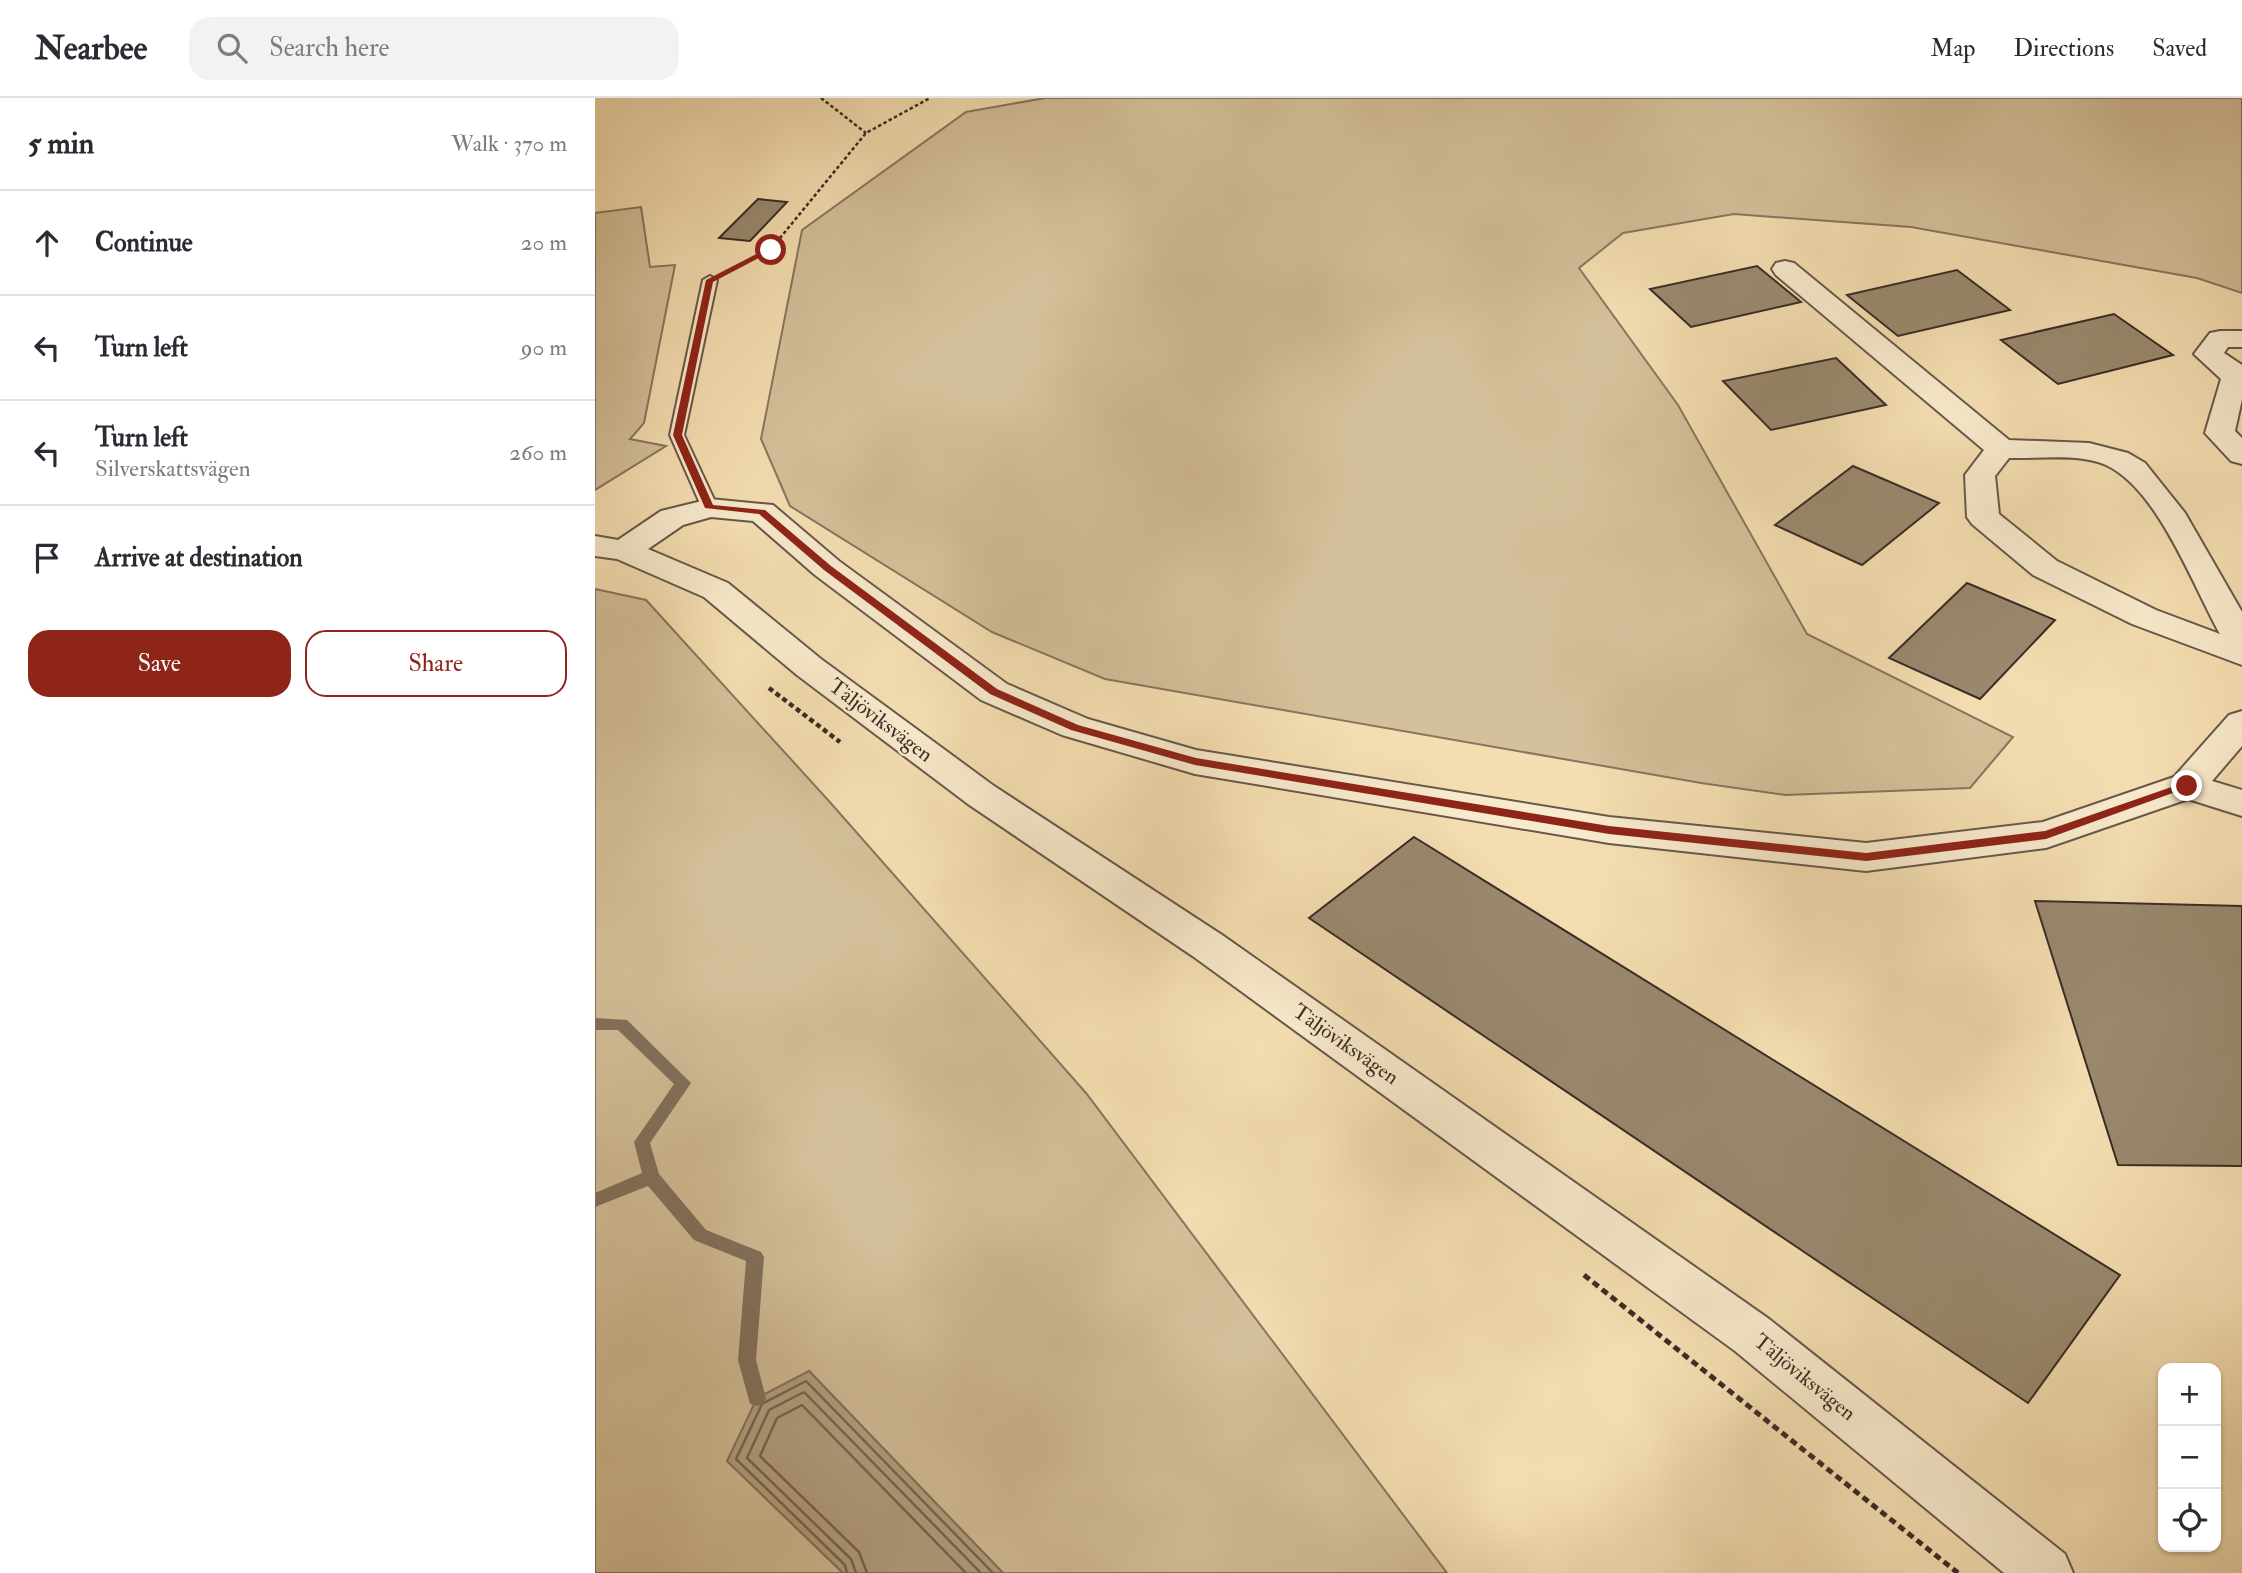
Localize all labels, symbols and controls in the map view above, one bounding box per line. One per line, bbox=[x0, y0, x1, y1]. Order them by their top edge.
search box bbox=[189, 17, 679, 80]
text: Nearbee bbox=[35, 28, 147, 69]
icon: search bbox=[213, 29, 251, 67]
text: Search here bbox=[269, 32, 389, 64]
text: Map bbox=[1930, 33, 1975, 64]
text: Directions bbox=[2013, 33, 2114, 64]
text: Saved bbox=[2152, 33, 2207, 64]
text: 5 min bbox=[28, 125, 94, 162]
text: Walk · 370 m bbox=[451, 129, 567, 158]
icon: ahead bbox=[28, 224, 66, 262]
text: Continue bbox=[95, 227, 193, 259]
text: 20 m bbox=[521, 228, 567, 257]
route start bbox=[755, 234, 786, 265]
icon: left bbox=[28, 329, 66, 367]
text: Turn left bbox=[95, 332, 188, 364]
text: 90 m bbox=[521, 333, 567, 362]
text: Turn left bbox=[95, 422, 188, 454]
icon: left bbox=[28, 434, 66, 472]
text: 260 m bbox=[509, 438, 567, 467]
text: Silverskattsvägen bbox=[95, 454, 251, 483]
icon: arrive bbox=[28, 539, 66, 577]
text: Arrive at destination bbox=[95, 542, 303, 574]
button: Save bbox=[28, 630, 291, 697]
button: Share bbox=[305, 630, 567, 697]
street label: Täljöviksvägen bbox=[823, 672, 938, 768]
route end bbox=[2171, 770, 2202, 801]
street label: Täljöviksvägen bbox=[1287, 998, 1404, 1091]
street label: Täljöviksvägen bbox=[1748, 1328, 1861, 1427]
map controls bbox=[2158, 1363, 2221, 1552]
button: + bbox=[2158, 1363, 2221, 1426]
button: − bbox=[2158, 1426, 2221, 1489]
button: locate bbox=[2158, 1489, 2221, 1552]

